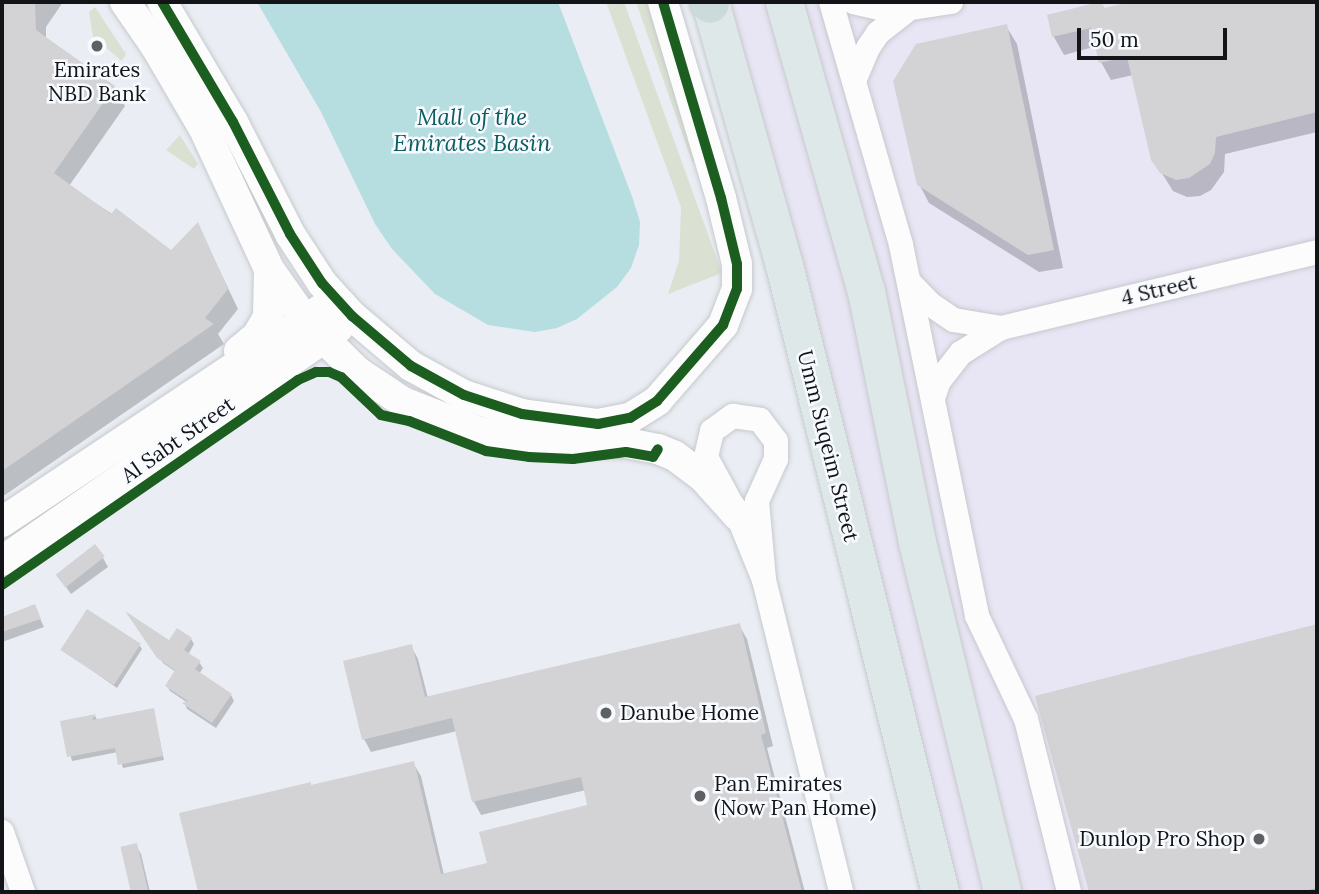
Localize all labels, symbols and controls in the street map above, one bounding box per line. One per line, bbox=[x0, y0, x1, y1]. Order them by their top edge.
scale bar bbox=[1081, 14, 1232, 58]
text: 50 m bbox=[1090, 26, 1139, 53]
marker: Emirates NBD Bank bbox=[89, 38, 105, 54]
place label: Emirates NBD Bank bbox=[48, 57, 146, 107]
water label: Mall of the Emirates Basin bbox=[393, 103, 551, 157]
street label: 4 Street bbox=[1119, 269, 1199, 311]
street label: Umm Suqeim Street bbox=[792, 348, 864, 544]
street label: Al Sabt Street bbox=[116, 392, 240, 488]
place label: Danube Home bbox=[620, 700, 759, 726]
marker: Danube Home bbox=[598, 705, 614, 721]
place label: Pan Emirates (Now Pan Home) bbox=[714, 771, 876, 821]
marker: Pan Emirates (Now Pan Home) bbox=[692, 788, 708, 804]
place label: Dunlop Pro Shop bbox=[1079, 826, 1245, 852]
marker: Dunlop Pro Shop bbox=[1251, 831, 1267, 847]

